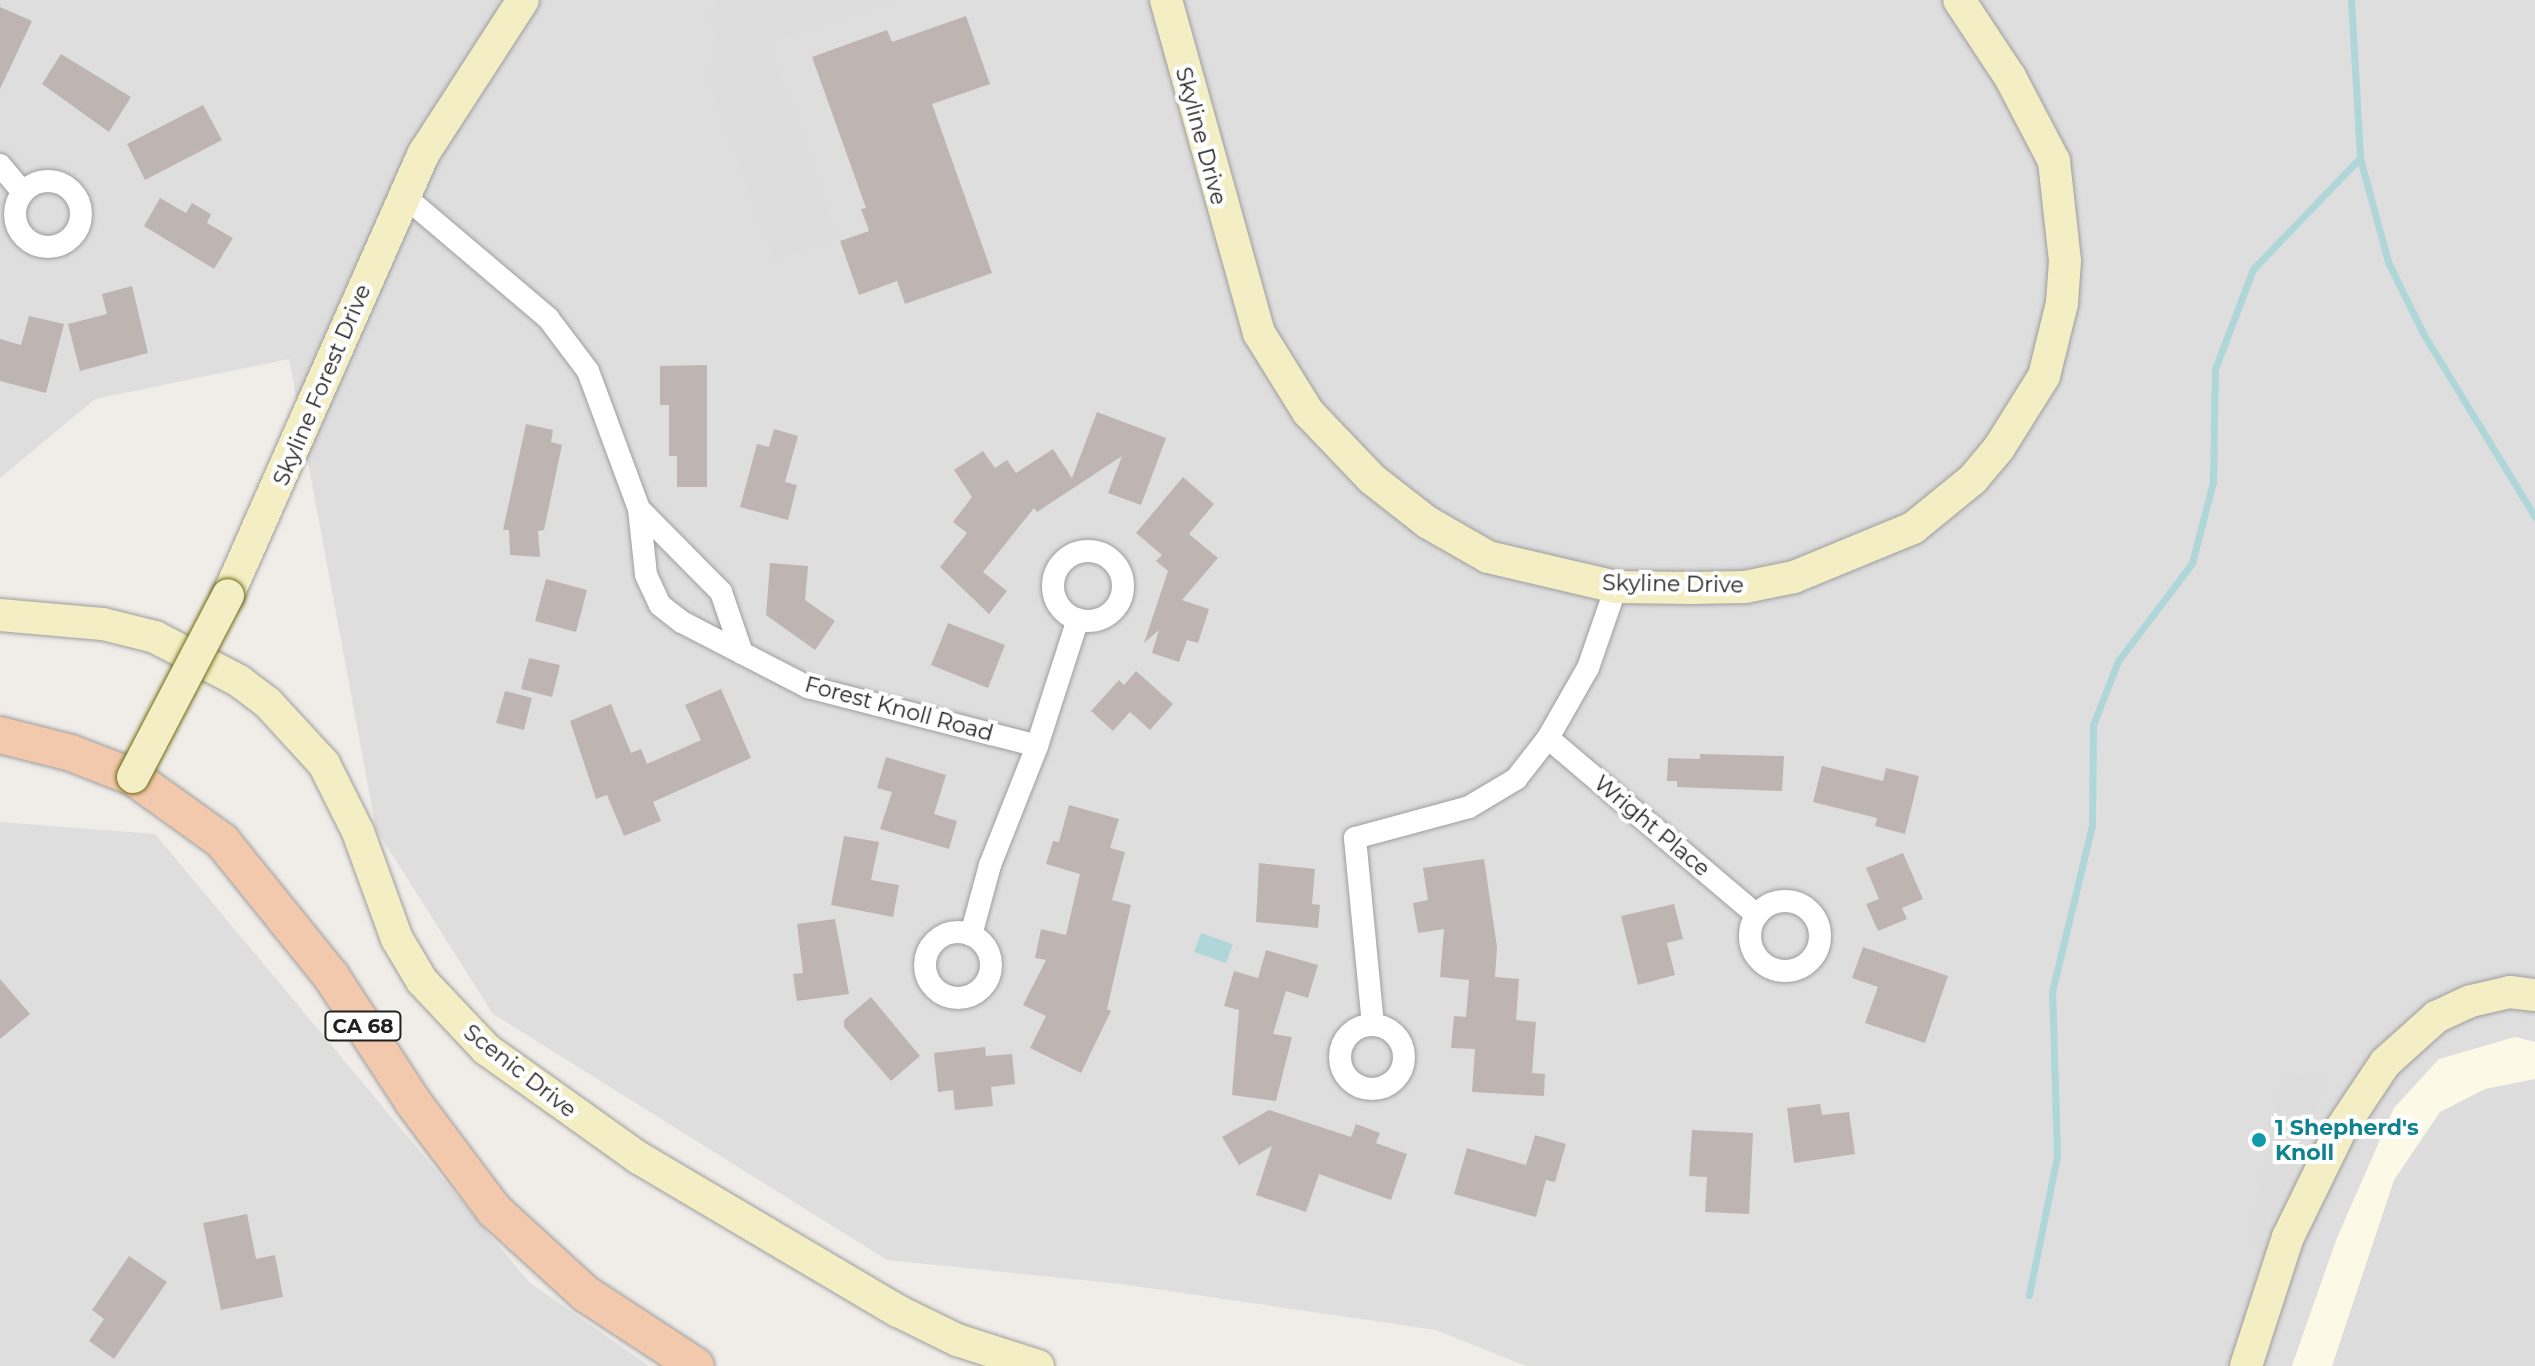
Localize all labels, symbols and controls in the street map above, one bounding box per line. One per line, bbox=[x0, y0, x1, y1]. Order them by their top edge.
street label: Skyline Drive bbox=[1170, 64, 1232, 208]
street label: Skyline Forest Drive bbox=[268, 280, 376, 490]
street label: Skyline Drive bbox=[1602, 570, 1744, 598]
street label: Forest Knoll Road bbox=[802, 671, 996, 747]
street label: Wright Place bbox=[1589, 770, 1715, 882]
road number: CA 68 bbox=[323, 1010, 403, 1042]
street label: Scenic Drive bbox=[458, 1019, 582, 1123]
place label: 1 Shepherd's Knoll bbox=[2275, 1114, 2419, 1166]
marker: 1 Shepherd's Knoll bbox=[2250, 1131, 2268, 1149]

